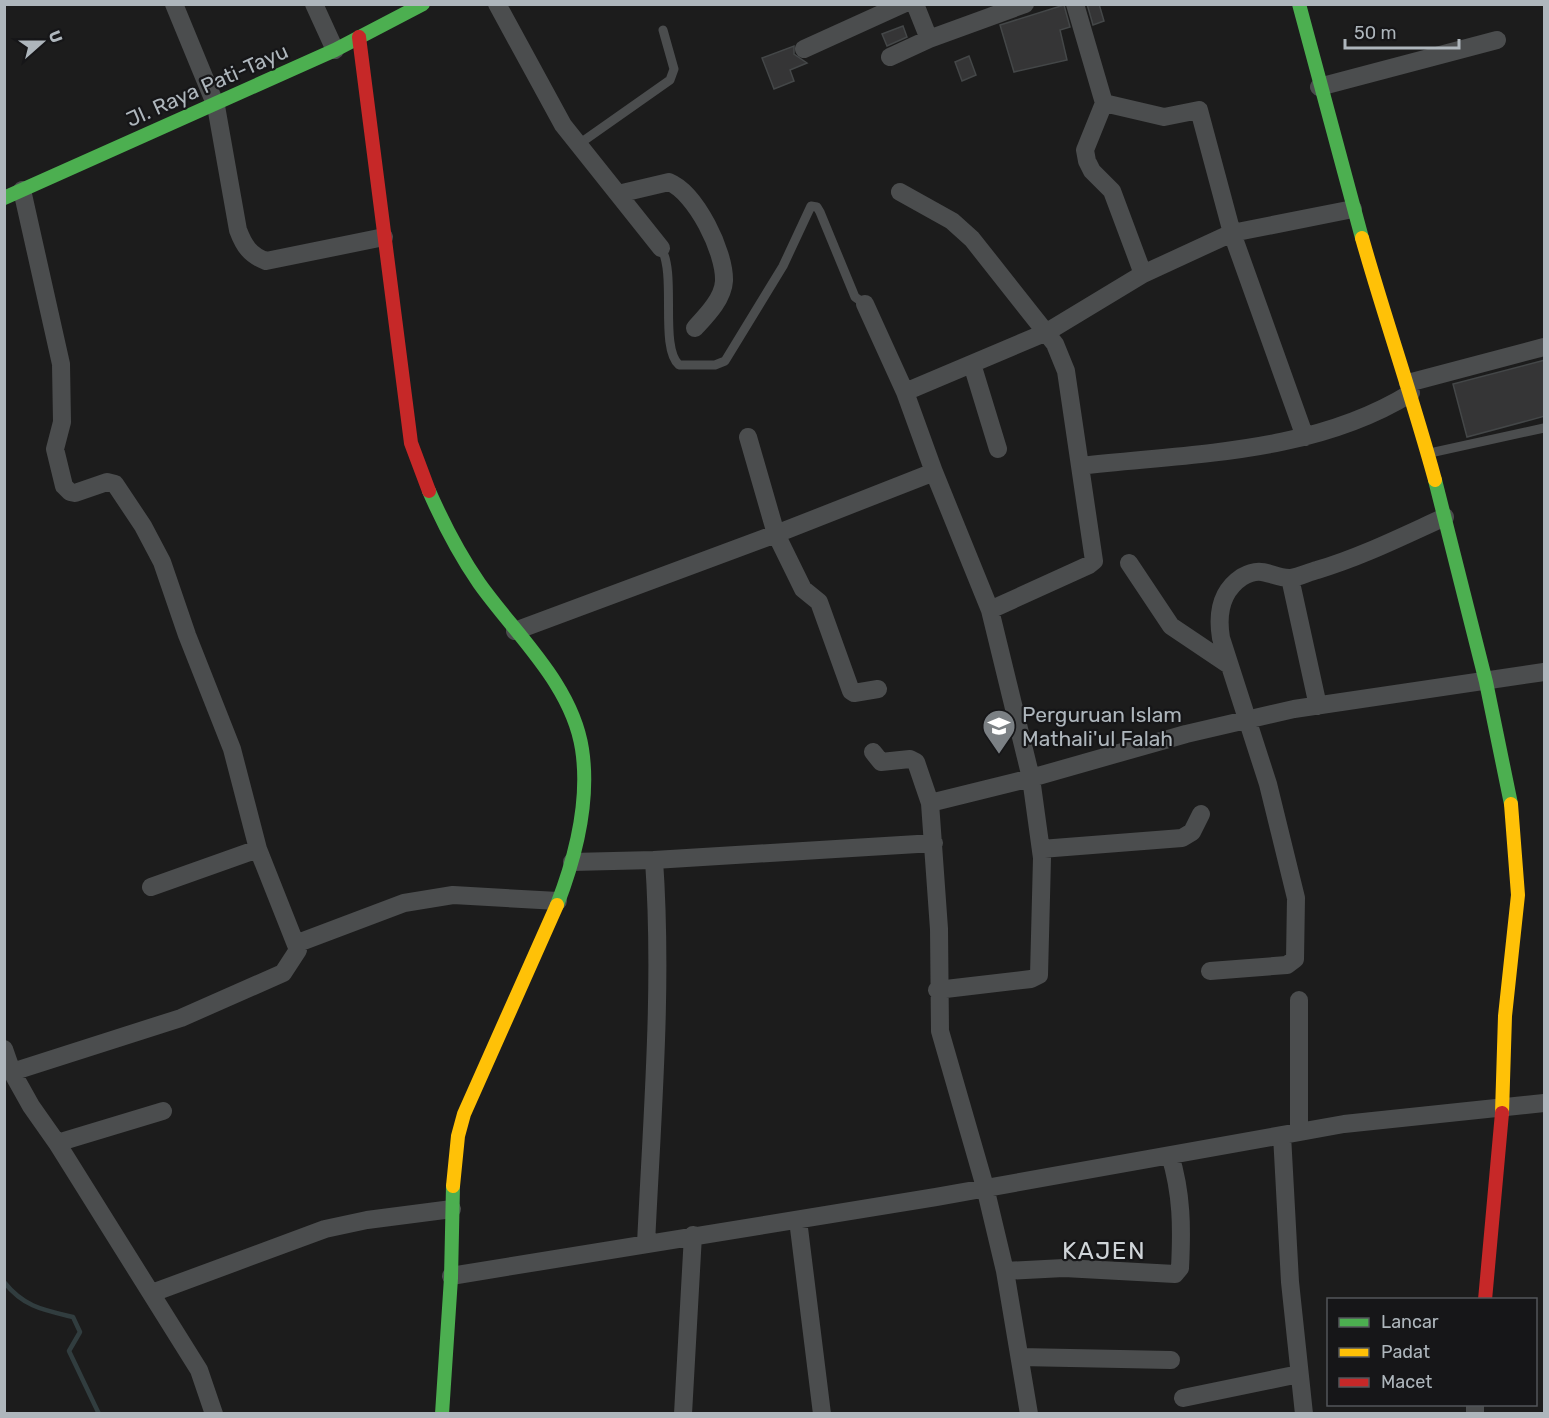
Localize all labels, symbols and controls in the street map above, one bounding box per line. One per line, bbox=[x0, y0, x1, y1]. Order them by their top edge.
north arrow bbox=[12, 12, 72, 72]
scale bar bbox=[1345, 12, 1459, 50]
text: 50 m bbox=[1354, 22, 1397, 44]
text: U bbox=[45, 28, 66, 46]
street label: Jl. Raya Pati-Tayu bbox=[122, 38, 292, 132]
place label: Perguruan Islam Mathali'ul Falah bbox=[1022, 702, 1182, 751]
school or university icon: Perguruan Islam Mathali'ul Falah bbox=[981, 708, 1017, 755]
district label: KAJEN bbox=[1062, 1237, 1146, 1265]
legend bbox=[1327, 1298, 1537, 1406]
text: Lancar bbox=[1381, 1311, 1439, 1333]
text: Padat bbox=[1381, 1341, 1430, 1363]
text: Macet bbox=[1381, 1371, 1432, 1393]

